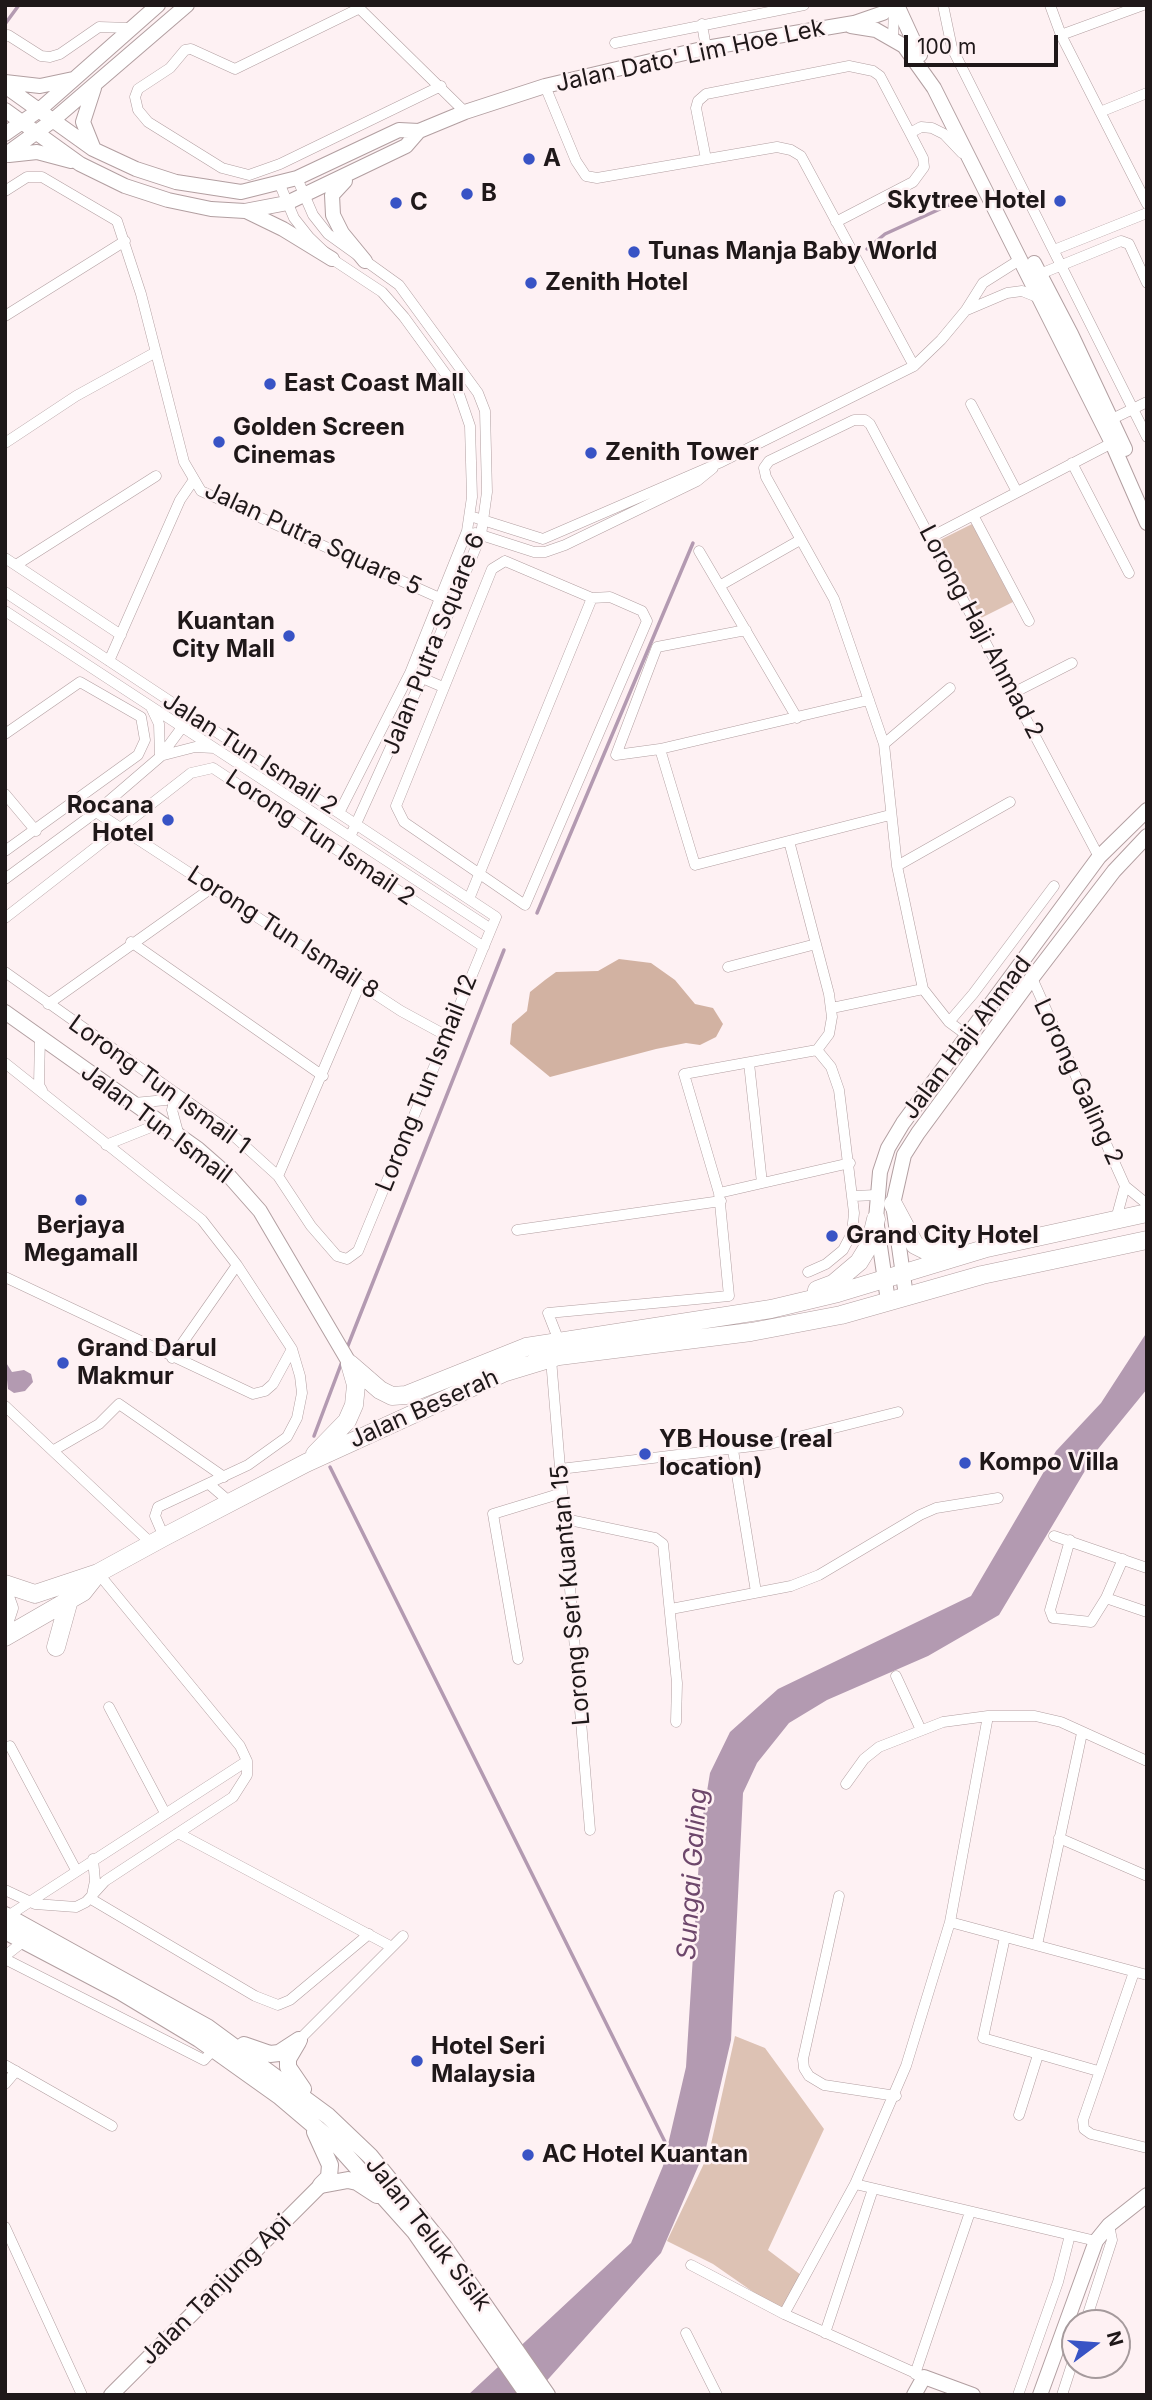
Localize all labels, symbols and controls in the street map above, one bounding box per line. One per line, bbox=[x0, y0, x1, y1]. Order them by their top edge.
street label: Jalan Dato' Lim Hoe Lek bbox=[553, 13, 827, 99]
scale bar bbox=[907, 21, 1061, 65]
text: 100 m bbox=[917, 34, 976, 59]
place label: A bbox=[543, 145, 561, 173]
marker: A bbox=[521, 151, 537, 167]
place label: B bbox=[481, 180, 497, 208]
marker: B bbox=[459, 186, 475, 202]
place label: Skytree Hotel bbox=[887, 187, 1046, 215]
place label: C bbox=[410, 189, 428, 217]
marker: Skytree Hotel bbox=[1052, 193, 1068, 209]
marker: C bbox=[388, 195, 404, 211]
place label: Tunas Manja Baby World bbox=[648, 238, 937, 266]
marker: Tunas Manja Baby World bbox=[626, 244, 642, 260]
place label: Zenith Hotel bbox=[545, 269, 688, 297]
marker: Zenith Hotel bbox=[523, 275, 539, 291]
place label: East Coast Mall bbox=[284, 370, 464, 398]
marker: East Coast Mall bbox=[262, 376, 278, 392]
place label: Golden Screen Cinemas bbox=[233, 414, 405, 470]
marker: Golden Screen Cinemas bbox=[211, 434, 227, 450]
place label: Zenith Tower bbox=[605, 439, 759, 467]
marker: Zenith Tower bbox=[583, 445, 599, 461]
street label: Jalan Putra Square 5 bbox=[200, 476, 426, 602]
street label: Lorong Haji Ahmad 2 bbox=[912, 520, 1050, 744]
street label: Jalan Putra Square 6 bbox=[376, 529, 492, 759]
place label: Kuantan City Mall bbox=[172, 608, 275, 664]
marker: Kuantan City Mall bbox=[281, 628, 297, 644]
street label: Jalan Tun Ismail 2 bbox=[157, 687, 343, 821]
street label: Lorong Tun Ismail 2 bbox=[220, 764, 420, 912]
place label: Rocana Hotel bbox=[67, 792, 154, 848]
marker: Rocana Hotel bbox=[160, 812, 176, 828]
street label: Lorong Tun Ismail 8 bbox=[182, 860, 384, 1006]
street label: Jalan Haji Ahmad bbox=[896, 951, 1038, 1125]
street label: Lorong Tun Ismail 12 bbox=[370, 970, 484, 1196]
street label: Lorong Galing 2 bbox=[1027, 994, 1129, 1170]
street label: Lorong Tun Ismail 1 bbox=[63, 1010, 255, 1160]
street label: Jalan Tun Ismail bbox=[75, 1058, 237, 1190]
marker: Berjaya Megamall bbox=[73, 1192, 89, 1208]
place label: Berjaya Megamall bbox=[24, 1212, 138, 1268]
place label: Grand City Hotel bbox=[846, 1222, 1039, 1250]
marker: Grand City Hotel bbox=[824, 1228, 840, 1244]
place label: Grand Darul Makmur bbox=[77, 1335, 217, 1391]
marker: Grand Darul Makmur bbox=[55, 1355, 71, 1371]
street label: Jalan Beserah bbox=[345, 1363, 503, 1455]
place label: YB House (real location) bbox=[659, 1426, 833, 1482]
marker: YB House (real location) bbox=[637, 1446, 653, 1462]
place label: Kompo Villa bbox=[979, 1449, 1119, 1477]
marker: Kompo Villa bbox=[957, 1455, 973, 1471]
street label: Lorong Seri Kuantan 15 bbox=[545, 1463, 597, 1727]
water label: Sungai Galing bbox=[671, 1787, 715, 1961]
place label: Hotel Seri Malaysia bbox=[431, 2033, 545, 2089]
marker: Hotel Seri Malaysia bbox=[409, 2053, 425, 2069]
place label: AC Hotel Kuantan bbox=[542, 2141, 748, 2169]
marker: AC Hotel Kuantan bbox=[520, 2147, 536, 2163]
street label: Jalan Teluk Sisik bbox=[359, 2151, 497, 2317]
street label: Jalan Tanjung Api bbox=[135, 2209, 297, 2371]
north arrow bbox=[1061, 2309, 1131, 2379]
text: N bbox=[1102, 2328, 1128, 2349]

